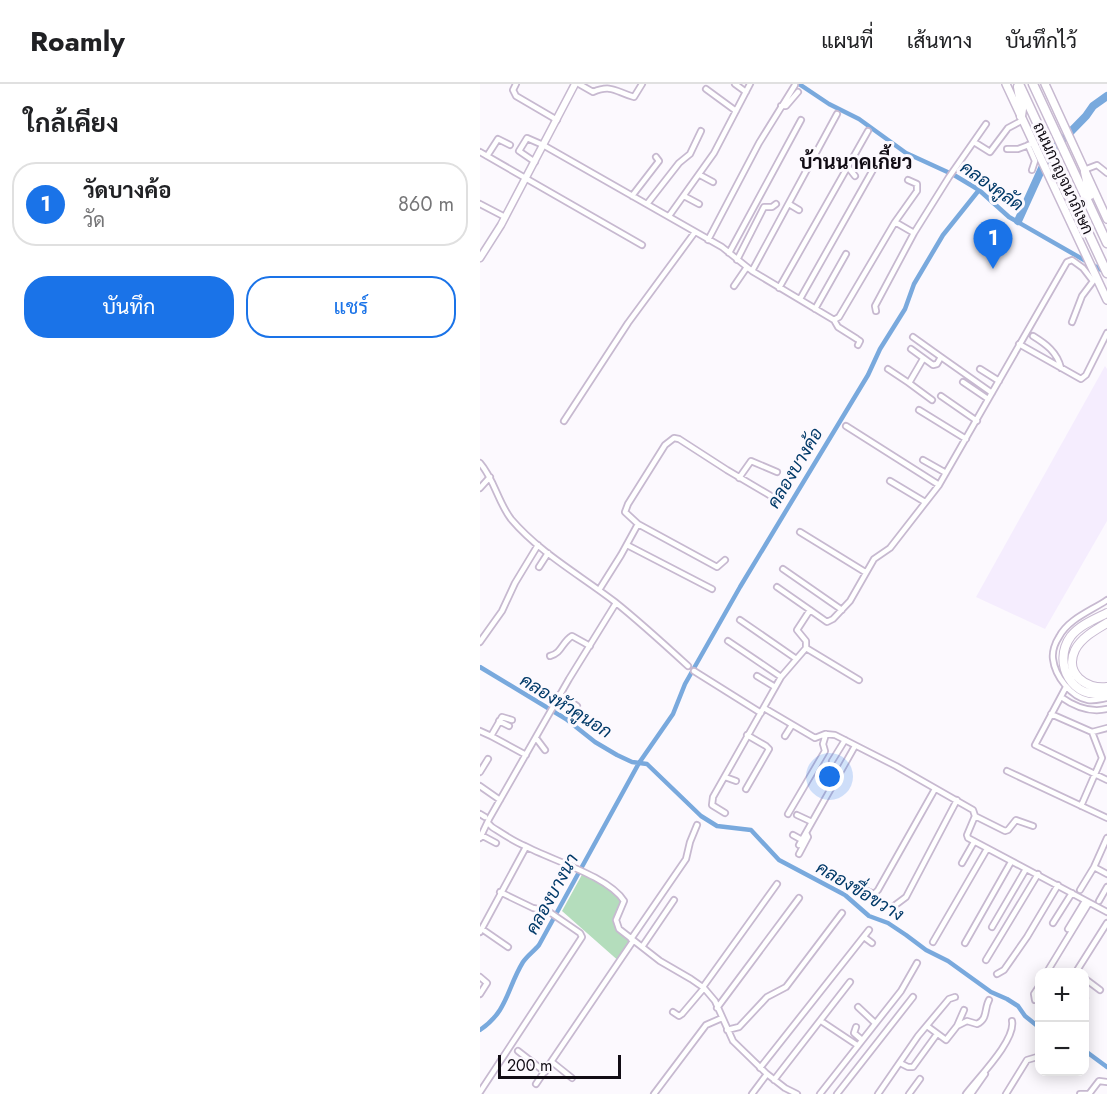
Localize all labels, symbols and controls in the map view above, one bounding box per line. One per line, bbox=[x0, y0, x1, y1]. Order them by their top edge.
text: Roamly bbox=[30, 21, 125, 62]
text: แผนที่ bbox=[821, 26, 874, 56]
text: เส้นทาง bbox=[907, 26, 972, 56]
text: บันทึกไว้ bbox=[1005, 26, 1077, 56]
text: ใกล้เคียง bbox=[24, 104, 119, 142]
street label: ถนนกาญจนาภิเษก bbox=[1027, 118, 1100, 238]
district label: บ้านนาคเกี้ยว bbox=[800, 144, 912, 177]
water label: คลองคูลัด bbox=[955, 155, 1029, 217]
text: วัดบางค้อ bbox=[83, 174, 171, 206]
text: 1 bbox=[40, 190, 51, 219]
text: 860 m bbox=[398, 190, 454, 219]
text: วัด bbox=[83, 206, 105, 235]
pin: 1 bbox=[974, 220, 1012, 269]
button: บันทึก bbox=[24, 276, 234, 338]
button: แชร์ bbox=[246, 276, 456, 338]
water label: คลองบางค้อ bbox=[761, 423, 829, 513]
water label: คลองหัวคูนอก bbox=[515, 667, 617, 745]
your location bbox=[815, 762, 844, 791]
water label: คลองบางนา bbox=[519, 849, 585, 939]
water label: คลองขื่อขวาง bbox=[811, 852, 910, 927]
map controls bbox=[1035, 968, 1089, 1076]
button: + bbox=[1035, 968, 1089, 1022]
button: − bbox=[1035, 1022, 1089, 1076]
scale bar bbox=[498, 1052, 621, 1080]
text: 200 m bbox=[507, 1054, 553, 1077]

